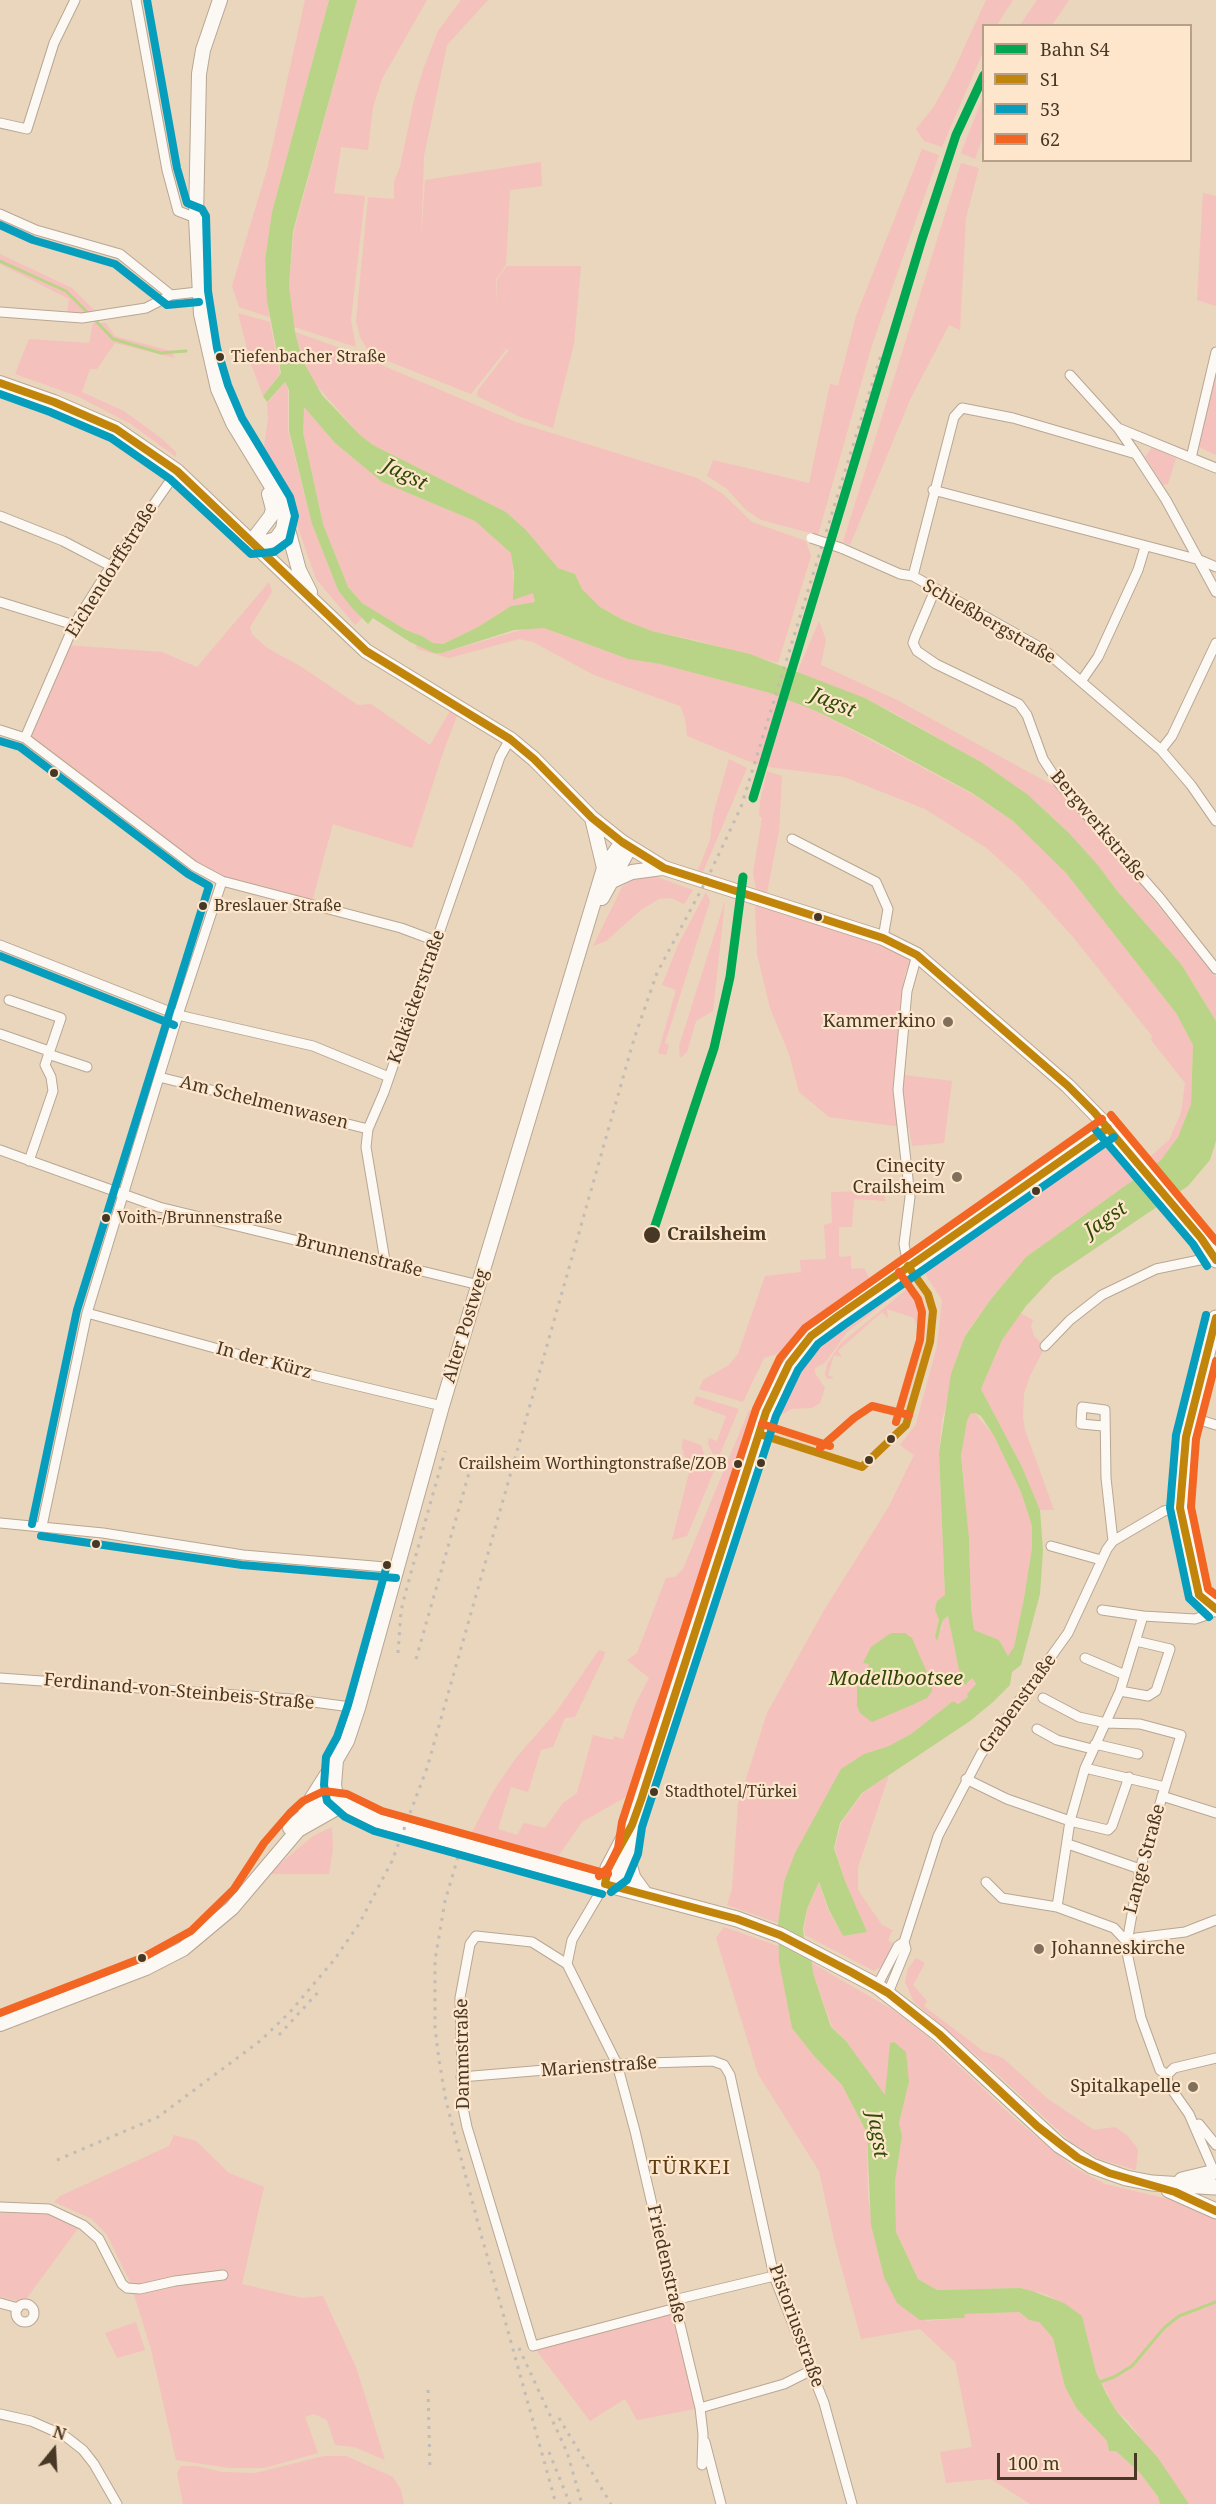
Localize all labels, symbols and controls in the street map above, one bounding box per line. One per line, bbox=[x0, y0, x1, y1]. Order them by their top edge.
legend bbox=[982, 24, 1192, 162]
text: Bahn S4 bbox=[1040, 37, 1109, 61]
text: S1 bbox=[1040, 67, 1060, 91]
text: 53 bbox=[1040, 97, 1060, 121]
text: 62 bbox=[1040, 127, 1060, 151]
place label: Tiefenbacher Straße bbox=[231, 347, 386, 367]
marker: Tiefenbacher Straße bbox=[214, 351, 226, 363]
water label: Jagst bbox=[379, 454, 431, 496]
street label: Eichendorffstraße bbox=[62, 498, 162, 642]
street label: Schießbergstraße bbox=[919, 575, 1059, 669]
water label: Jagst bbox=[807, 683, 859, 723]
street label: Bergwerkstraße bbox=[1045, 766, 1151, 886]
unlabelled marker bbox=[48, 767, 60, 779]
place label: Breslauer Straße bbox=[214, 896, 342, 916]
marker: Breslauer Straße bbox=[197, 900, 209, 912]
unlabelled marker bbox=[812, 911, 824, 923]
street label: Kalkäckerstraße bbox=[384, 927, 450, 1067]
place label: Kammerkino bbox=[823, 1011, 936, 1033]
marker: Kammerkino bbox=[941, 1015, 955, 1029]
street label: Am Schelmenwasen bbox=[177, 1072, 351, 1134]
place label: Cinecity Crailsheim bbox=[852, 1156, 945, 1198]
marker: Cinecity Crailsheim bbox=[950, 1170, 964, 1184]
unlabelled marker bbox=[1030, 1185, 1042, 1197]
water label: Jagst bbox=[1080, 1197, 1132, 1243]
place label: Voith-/Brunnenstraße bbox=[117, 1208, 282, 1228]
marker: Voith-/Brunnenstraße bbox=[100, 1212, 112, 1224]
place label: Crailsheim bbox=[667, 1224, 767, 1246]
marker: Crailsheim bbox=[642, 1225, 662, 1245]
street label: Brunnenstraße bbox=[293, 1230, 425, 1282]
street label: Alter Postweg bbox=[438, 1266, 494, 1386]
street label: In der Kürz bbox=[214, 1338, 314, 1384]
unlabelled marker bbox=[885, 1433, 897, 1445]
place label: Crailsheim Worthingtonstraße/ZOB bbox=[459, 1454, 727, 1474]
unlabelled marker bbox=[863, 1454, 875, 1466]
unlabelled marker bbox=[755, 1457, 767, 1469]
marker: Crailsheim Worthingtonstraße/ZOB bbox=[732, 1458, 744, 1470]
unlabelled marker bbox=[90, 1538, 102, 1550]
unlabelled marker bbox=[381, 1559, 393, 1571]
street label: Grabenstraße bbox=[975, 1650, 1061, 1758]
water label: Modellbootsee bbox=[829, 1667, 963, 1691]
street label: Ferdinand-von-Steinbeis-Straße bbox=[43, 1669, 315, 1715]
place label: Stadthotel/Türkei bbox=[665, 1782, 797, 1802]
marker: Stadthotel/Türkei bbox=[648, 1786, 660, 1798]
street label: Lange Straße bbox=[1120, 1802, 1170, 1916]
place label: Johanneskirche bbox=[1051, 1938, 1185, 1960]
marker: Johanneskirche bbox=[1032, 1942, 1046, 1956]
unlabelled marker bbox=[136, 1952, 148, 1964]
street label: Dammstraße bbox=[451, 1998, 475, 2110]
street label: Marienstraße bbox=[540, 2052, 658, 2082]
place label: Spitalkapelle bbox=[1070, 2076, 1181, 2098]
marker: Spitalkapelle bbox=[1186, 2080, 1200, 2094]
water label: Jagst bbox=[862, 2110, 892, 2160]
district label: TÜRKEI bbox=[649, 2156, 731, 2180]
street label: Friedenstraße bbox=[642, 2203, 690, 2325]
street label: Pistoriusstraße bbox=[764, 2262, 828, 2390]
north arrow bbox=[24, 2420, 84, 2480]
text: N bbox=[50, 2420, 69, 2445]
scale bar bbox=[1000, 2441, 1140, 2479]
text: 100 m bbox=[1008, 2451, 1060, 2475]

